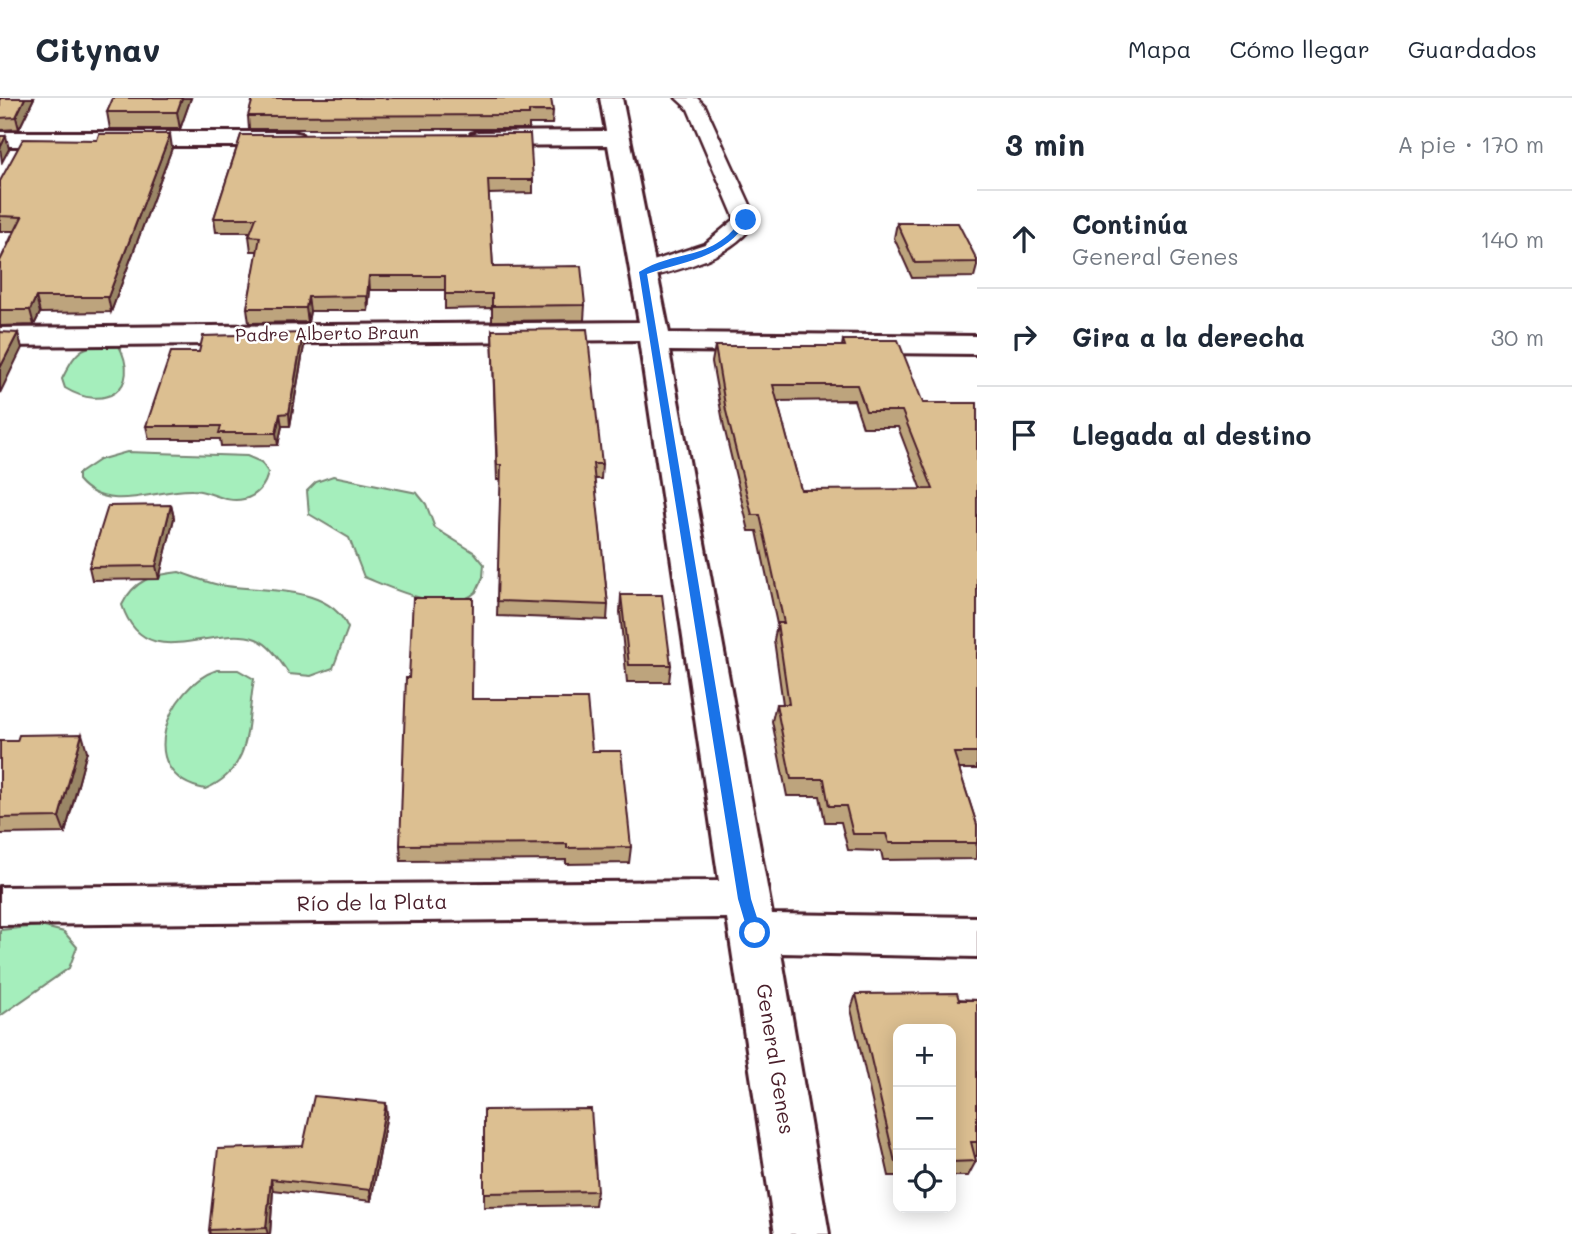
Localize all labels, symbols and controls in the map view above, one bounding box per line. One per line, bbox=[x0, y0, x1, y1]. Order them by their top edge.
text: Citynav bbox=[35, 27, 160, 70]
text: Mapa bbox=[1128, 33, 1192, 64]
text: Cómo llegar bbox=[1230, 33, 1370, 64]
text: Guardados bbox=[1408, 33, 1537, 64]
text: 3 min bbox=[1005, 124, 1085, 164]
text: A pie · 170 m bbox=[1398, 129, 1544, 159]
route end bbox=[730, 204, 761, 235]
text: Continúa bbox=[1072, 207, 1188, 241]
icon: ahead bbox=[1005, 220, 1043, 258]
text: 140 m bbox=[1480, 224, 1544, 254]
text: General Genes bbox=[1072, 241, 1239, 271]
icon: right bbox=[1005, 318, 1043, 356]
street label: Padre Alberto Braun bbox=[235, 319, 419, 347]
text: Gira a la derecha bbox=[1072, 320, 1305, 354]
text: 30 m bbox=[1491, 322, 1544, 352]
icon: arrive bbox=[1005, 416, 1043, 454]
text: Llegada al destino bbox=[1072, 418, 1311, 452]
street label: Río de la Plata bbox=[296, 887, 448, 916]
route start bbox=[739, 917, 770, 948]
street label: General Genes bbox=[751, 981, 802, 1136]
map controls bbox=[893, 1024, 956, 1213]
button: + bbox=[893, 1024, 956, 1087]
button: − bbox=[893, 1087, 956, 1150]
button: locate bbox=[893, 1150, 956, 1213]

